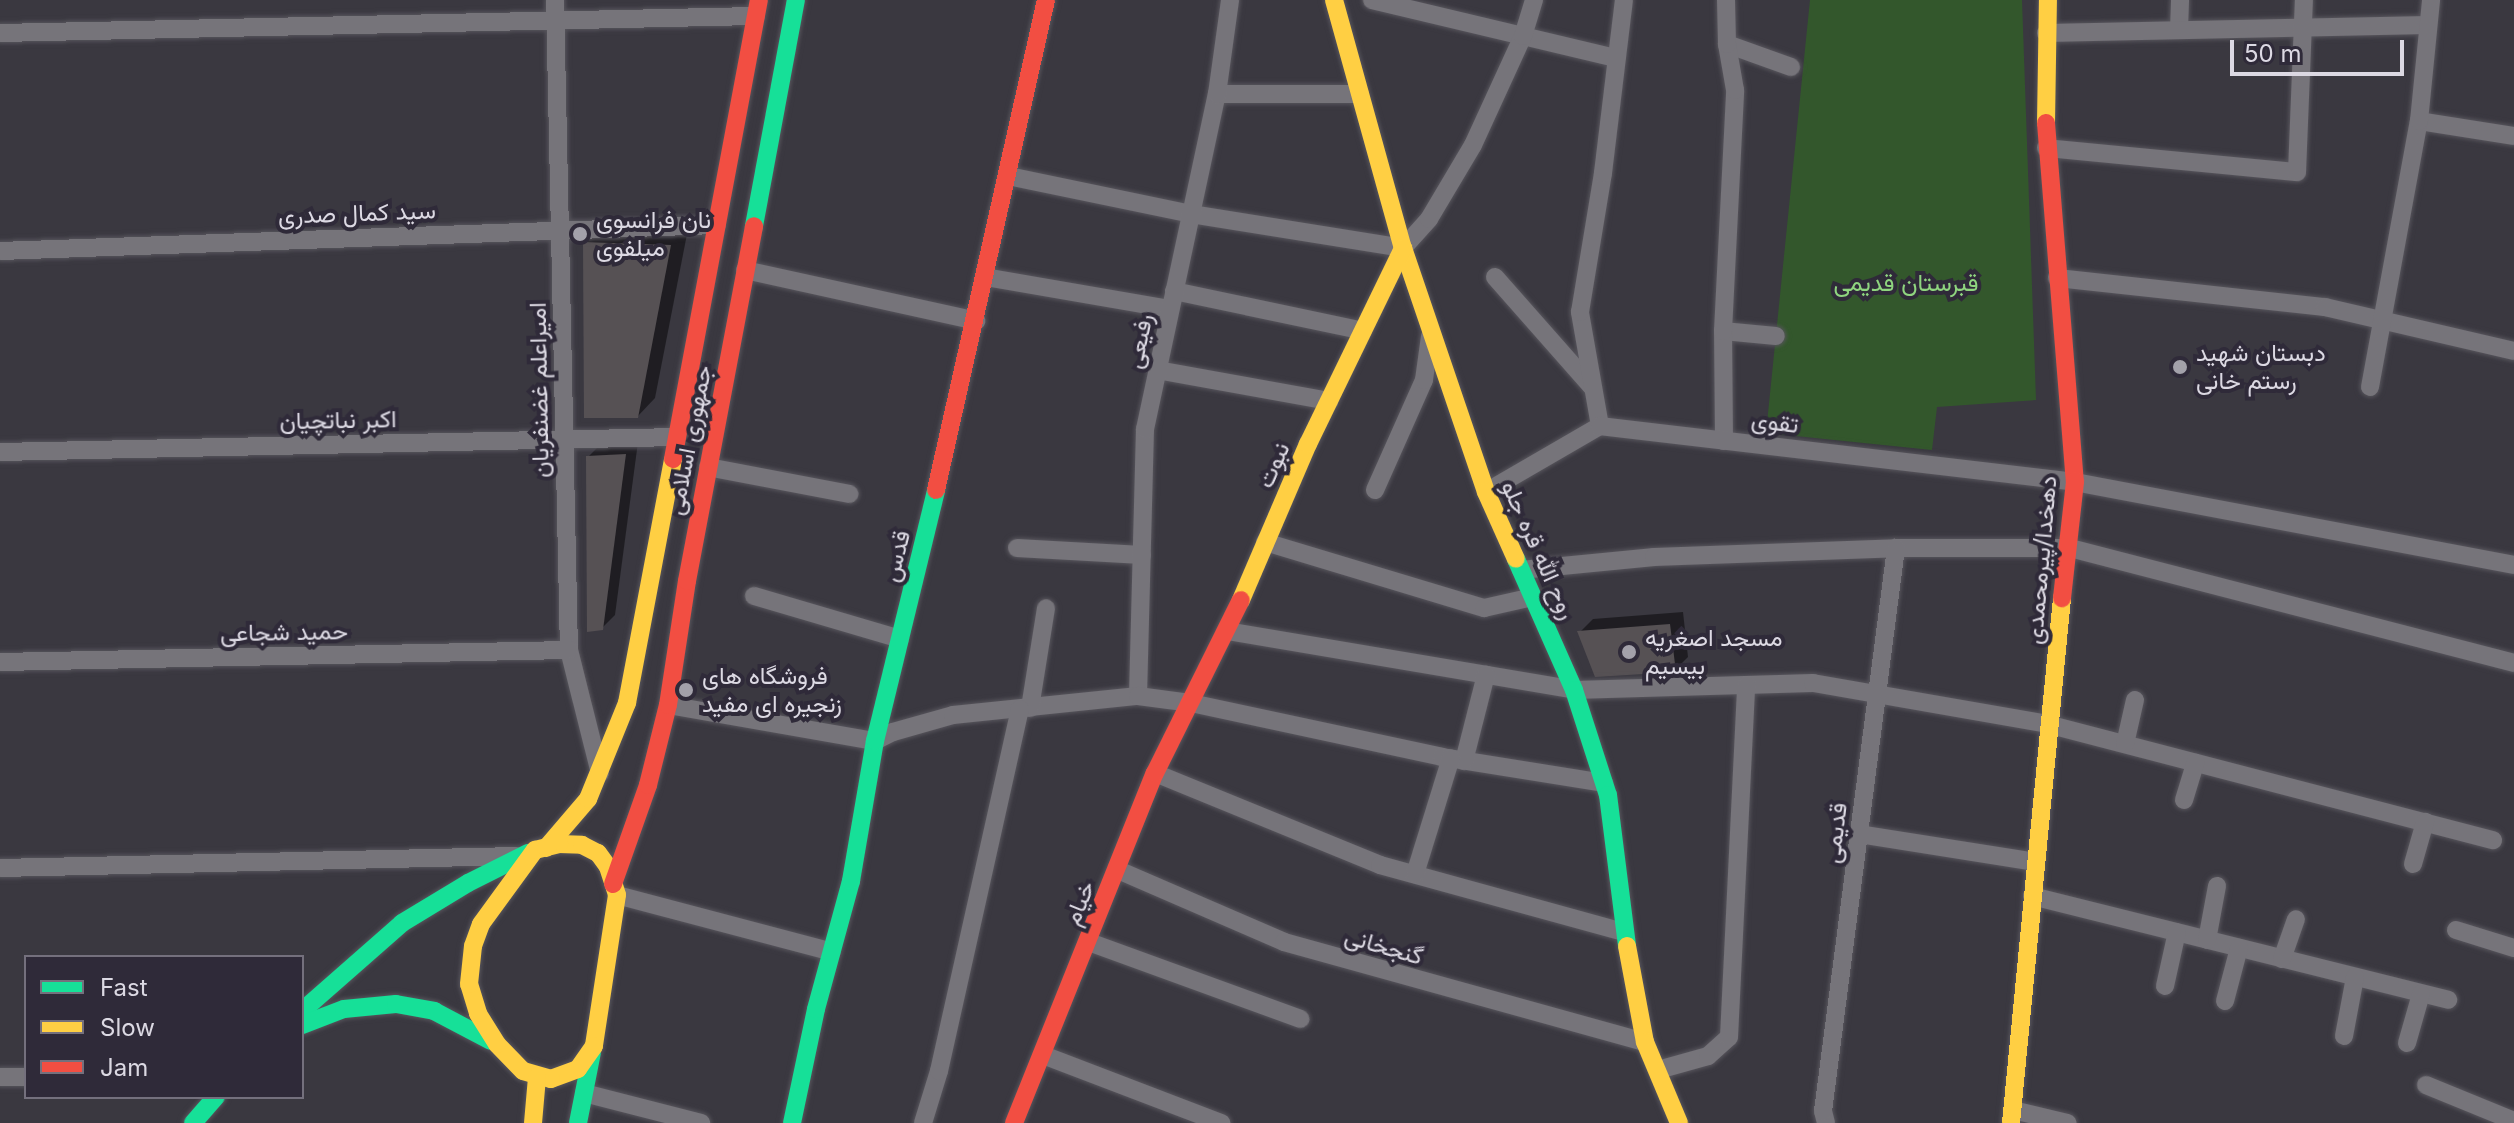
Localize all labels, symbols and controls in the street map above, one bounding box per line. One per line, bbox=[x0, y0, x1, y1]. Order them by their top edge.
scale bar bbox=[2234, 24, 2408, 74]
text: 50 m bbox=[2244, 39, 2302, 68]
street label: سید کمال صدری bbox=[278, 196, 436, 230]
place label: نان فرانسوی میلفوی bbox=[596, 206, 711, 262]
marker: نان فرانسوی میلفوی bbox=[571, 225, 589, 243]
park label: قبرستان قدیمى bbox=[1834, 269, 1978, 297]
street label: امیراعلم غضنفریان bbox=[523, 302, 555, 478]
street label: رفیعی bbox=[1119, 311, 1159, 371]
place label: دبستان شهید رستم خانی bbox=[2196, 339, 2326, 395]
marker: دبستان شهید رستم خانی bbox=[2171, 358, 2189, 376]
street label: جمهوری اسلامی bbox=[660, 363, 718, 517]
street label: اکبر نباتچیان bbox=[279, 405, 397, 435]
street label: تقوی bbox=[1750, 405, 1800, 439]
street label: نبوت bbox=[1250, 438, 1296, 492]
street label: دهخدا/پیرمحمدی bbox=[2019, 474, 2063, 646]
street label: روح الله قره جلو bbox=[1496, 476, 1582, 624]
street label: قدس bbox=[876, 527, 916, 585]
street label: حمید شجاعی bbox=[220, 616, 348, 648]
place label: مسجد اصغریه بیسیم bbox=[1645, 624, 1782, 680]
marker: مسجد اصغریه بیسیم bbox=[1620, 643, 1638, 661]
place label: فروشگاه های زنجیره ای مفید bbox=[702, 662, 842, 718]
marker: فروشگاه های زنجیره ای مفید bbox=[677, 681, 695, 699]
street label: قدیمی bbox=[1817, 801, 1853, 865]
street label: خیام bbox=[1057, 877, 1101, 929]
street label: گنجخانی bbox=[1342, 921, 1426, 971]
legend bbox=[24, 955, 304, 1099]
text: Fast bbox=[100, 973, 148, 1002]
text: Slow bbox=[100, 1013, 155, 1042]
text: Jam bbox=[100, 1053, 148, 1082]

